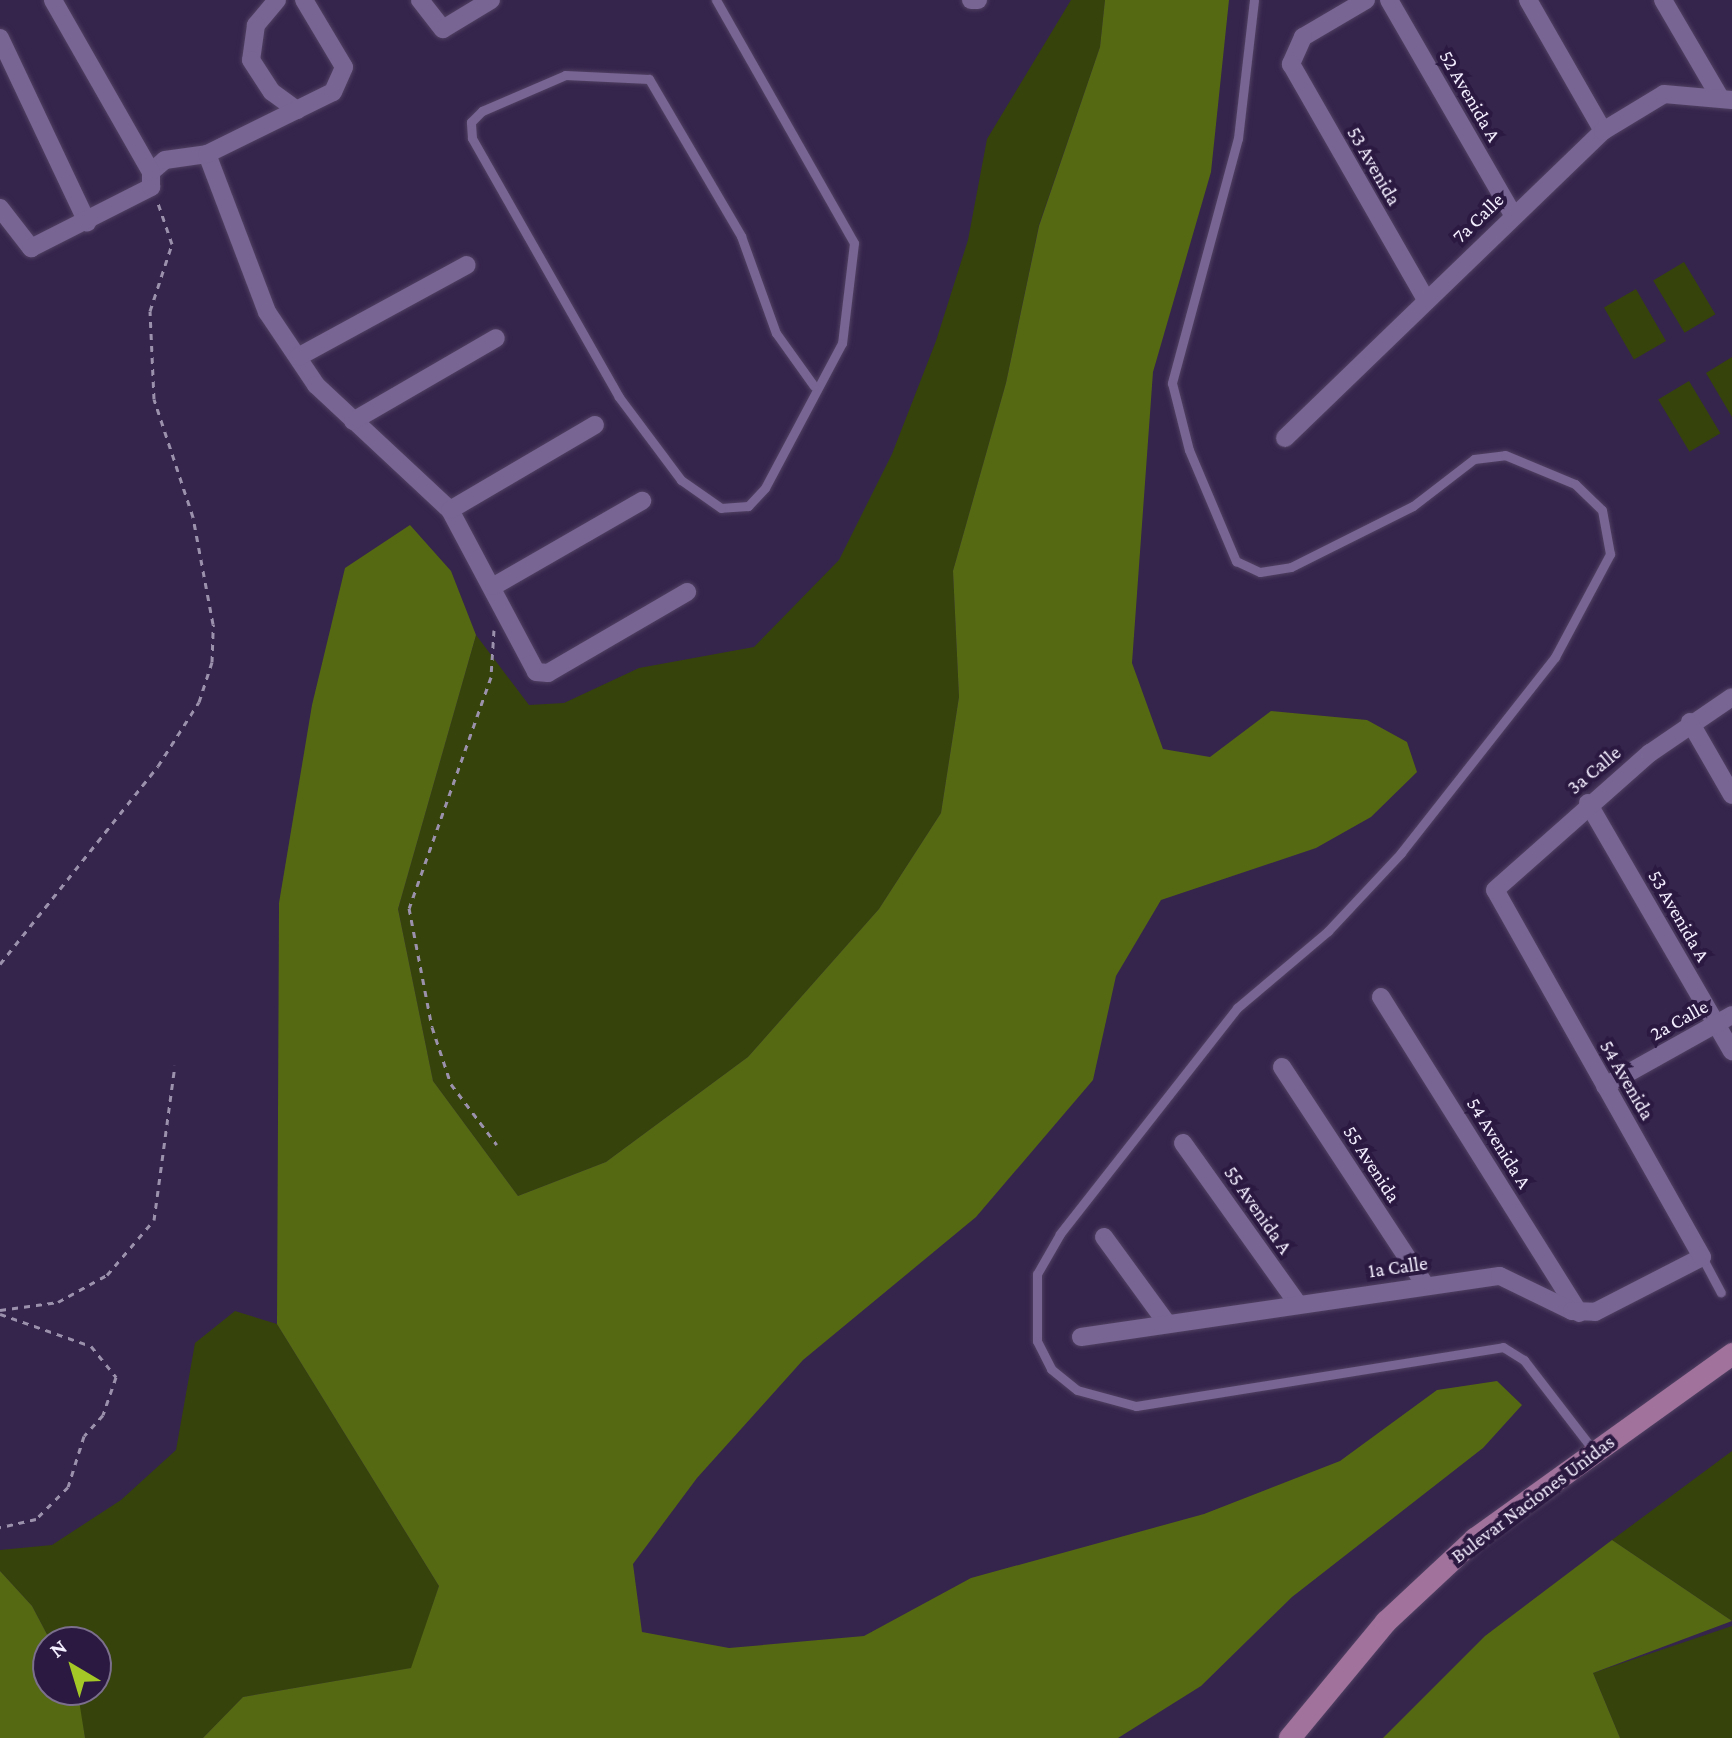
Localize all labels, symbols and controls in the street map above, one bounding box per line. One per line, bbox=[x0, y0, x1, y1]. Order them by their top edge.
street label: 52 Avenida A bbox=[1434, 46, 1506, 146]
street label: 53 Avenida bbox=[1342, 122, 1406, 210]
street label: 7a Calle bbox=[1447, 188, 1509, 248]
street label: 3a Calle bbox=[1562, 741, 1626, 799]
street label: 53 Avenida A bbox=[1643, 866, 1715, 966]
street label: 2a Calle bbox=[1646, 994, 1712, 1046]
street label: 54 Avenida bbox=[1595, 1036, 1659, 1124]
street label: 54 Avenida A bbox=[1462, 1093, 1536, 1193]
street label: 55 Avenida bbox=[1338, 1121, 1406, 1207]
street label: 55 Avenida A bbox=[1219, 1161, 1297, 1259]
street label: 1a Calle bbox=[1367, 1251, 1429, 1283]
street label: Bulevar Naciones Unidas bbox=[1447, 1430, 1619, 1568]
north arrow bbox=[32, 1626, 112, 1706]
text: N bbox=[45, 1634, 72, 1663]

